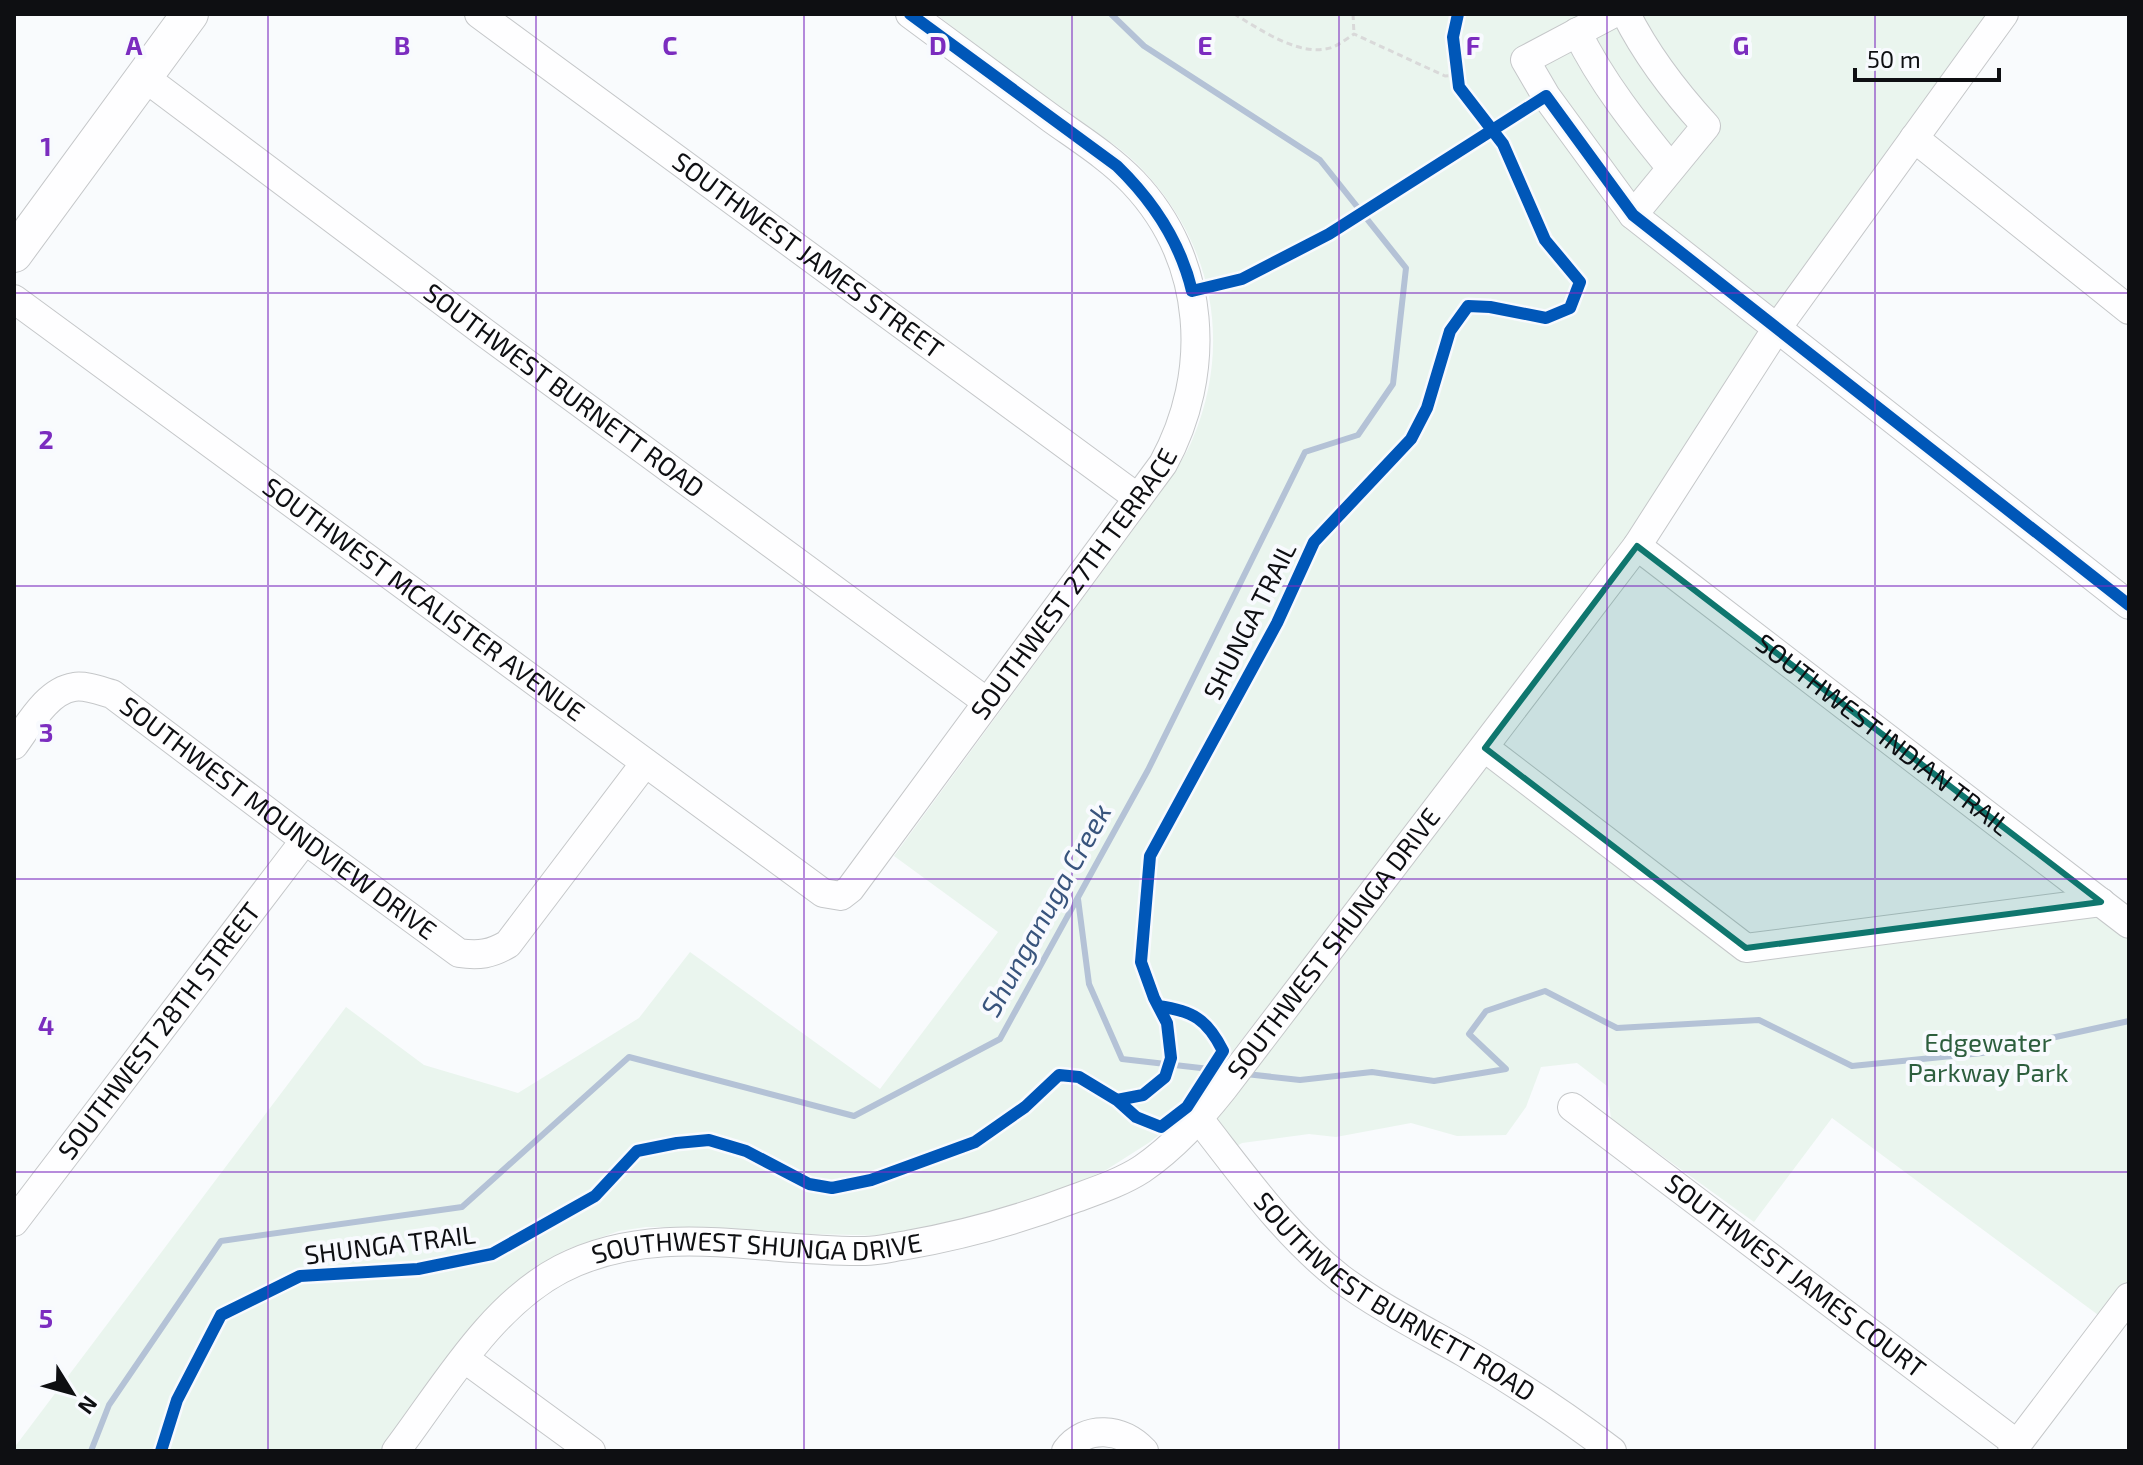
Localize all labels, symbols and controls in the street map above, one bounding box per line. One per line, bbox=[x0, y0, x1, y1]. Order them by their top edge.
text: A bbox=[126, 29, 143, 60]
text: B bbox=[394, 29, 410, 60]
text: C bbox=[662, 29, 678, 60]
text: D bbox=[929, 29, 947, 60]
text: E bbox=[1197, 29, 1213, 60]
text: F bbox=[1466, 29, 1480, 60]
text: G bbox=[1733, 29, 1749, 60]
scale bar bbox=[1855, 32, 1999, 82]
text: 50 m bbox=[1867, 44, 1921, 73]
text: 1 bbox=[40, 130, 52, 161]
street label: SOUTHWEST JAMES STREET bbox=[667, 145, 950, 364]
street label: SOUTHWEST BURNETT ROAD bbox=[418, 276, 711, 503]
text: 2 bbox=[38, 423, 54, 454]
street label: SOUTHWEST 27TH TERRACE bbox=[963, 443, 1183, 725]
street label: SOUTHWEST MCALISTER AVENUE bbox=[257, 470, 591, 727]
street label: SHUNGA TRAIL bbox=[1196, 537, 1302, 704]
street label: SOUTHWEST INDIAN TRAIL bbox=[1750, 626, 2017, 841]
street label: SOUTHWEST MOUNDVIEW DRIVE bbox=[115, 689, 443, 945]
text: 3 bbox=[39, 716, 53, 747]
water label: Shunganuga Creek bbox=[973, 797, 1118, 1022]
street label: SOUTHWEST SHUNGA DRIVE bbox=[1220, 801, 1446, 1084]
street label: SOUTHWEST 28TH STREET bbox=[51, 896, 266, 1165]
text: 4 bbox=[38, 1009, 54, 1040]
park label: Edgewater Parkway Park bbox=[1908, 1026, 2068, 1087]
street label: SOUTHWEST JAMES COURT bbox=[1660, 1166, 1932, 1383]
street label: SOUTHWEST BURNETT ROAD bbox=[1248, 1185, 1542, 1407]
street label: SHUNGA TRAIL bbox=[302, 1218, 477, 1269]
street label: SOUTHWEST SHUNGA DRIVE bbox=[587, 1224, 924, 1269]
text: 5 bbox=[39, 1302, 53, 1333]
north arrow bbox=[32, 1353, 112, 1433]
text: N bbox=[74, 1391, 104, 1420]

